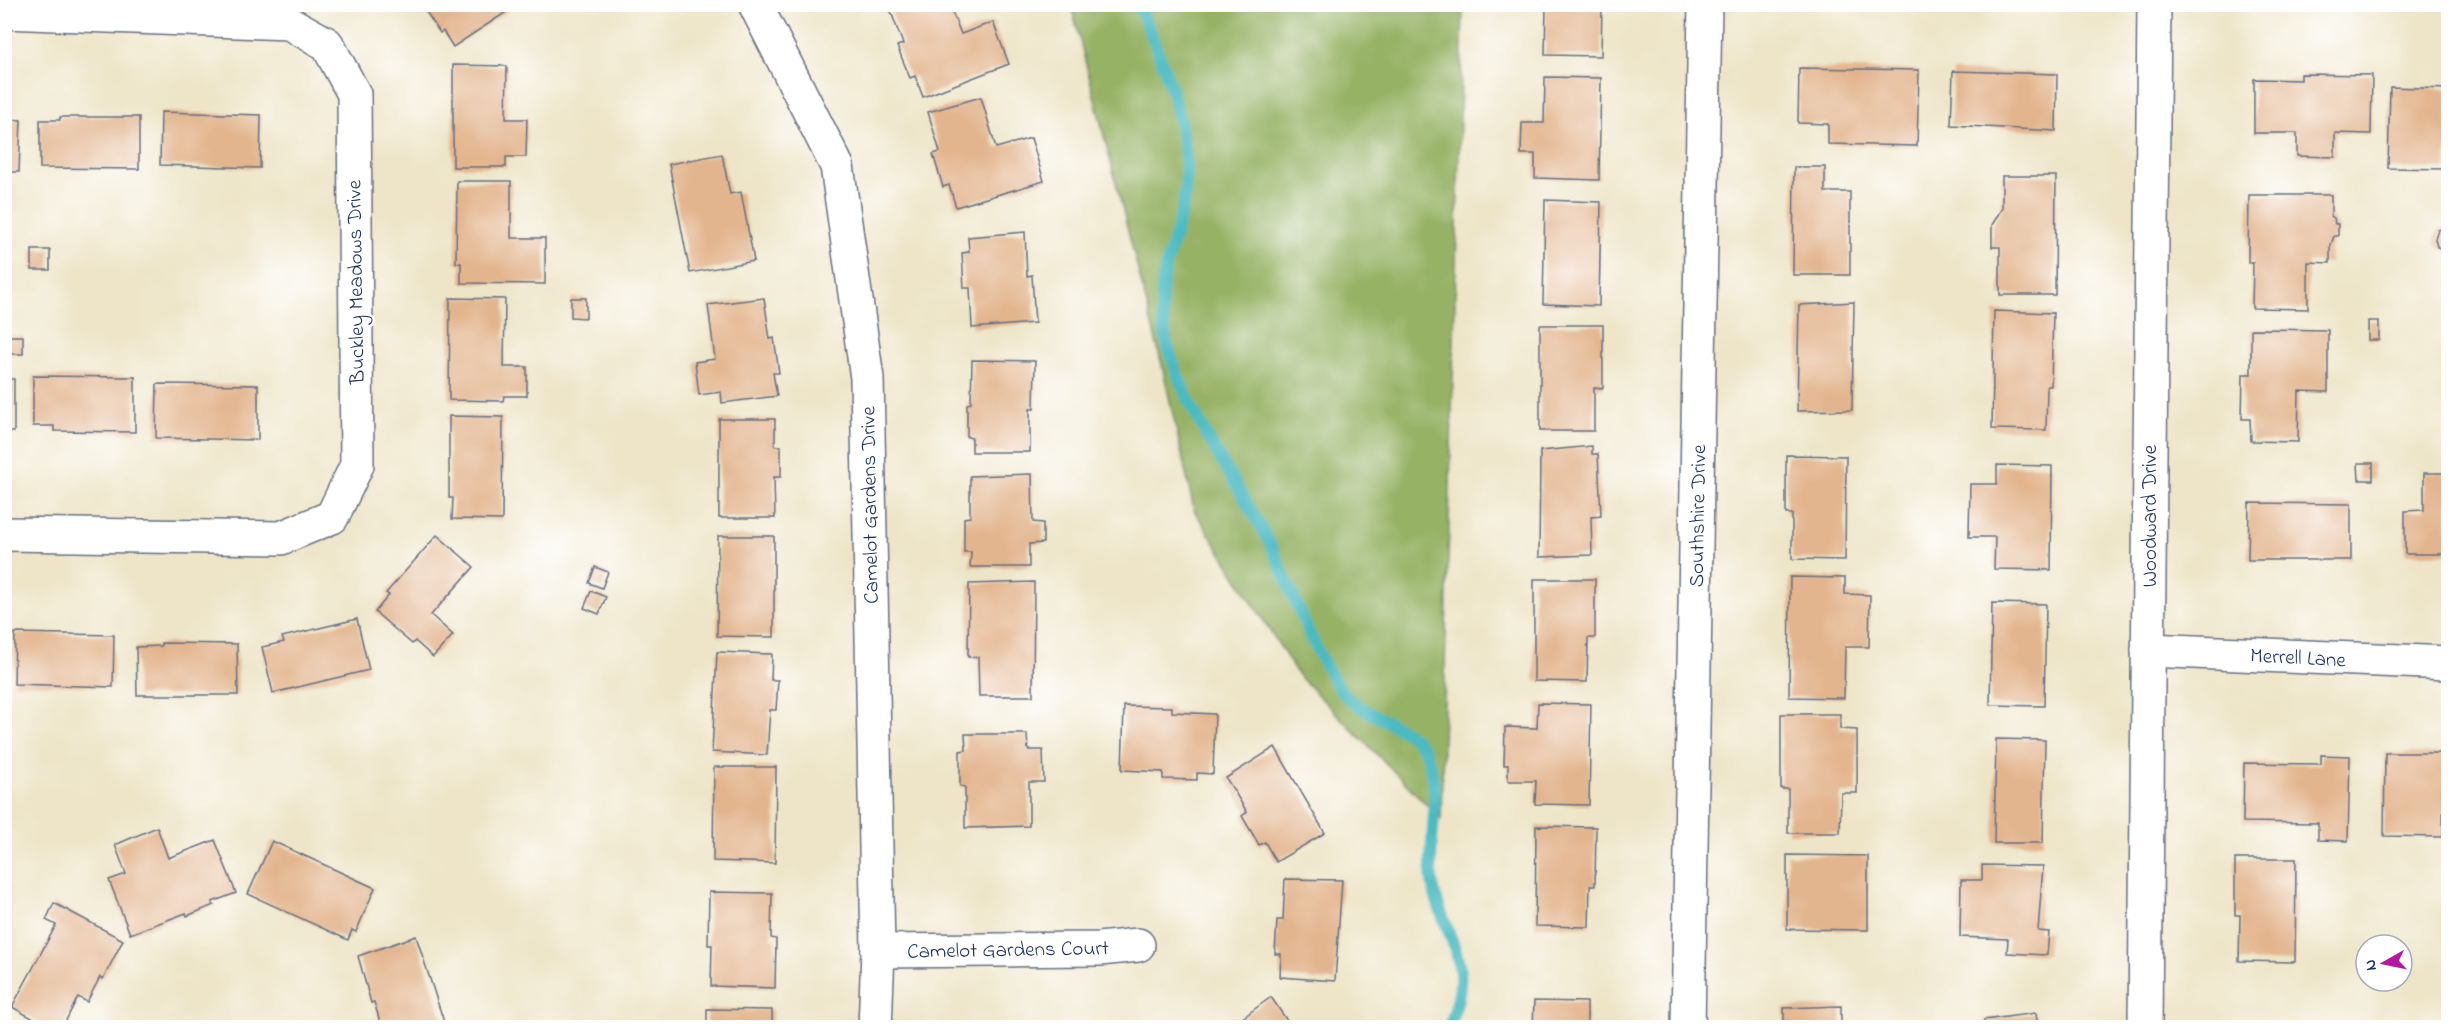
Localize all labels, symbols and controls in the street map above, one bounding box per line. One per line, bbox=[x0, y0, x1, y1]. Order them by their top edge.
street label: Buckley Meadows Drive bbox=[340, 179, 376, 385]
street label: Camelot Gardens Drive bbox=[854, 405, 888, 604]
street label: Southshire Drive bbox=[1683, 444, 1715, 588]
street label: Woodward Drive bbox=[2136, 444, 2166, 587]
street label: Merrell Lane bbox=[2249, 642, 2347, 677]
north arrow bbox=[2354, 933, 2414, 993]
street label: Camelot Gardens Court bbox=[907, 934, 1109, 968]
text: N bbox=[2358, 958, 2384, 972]

